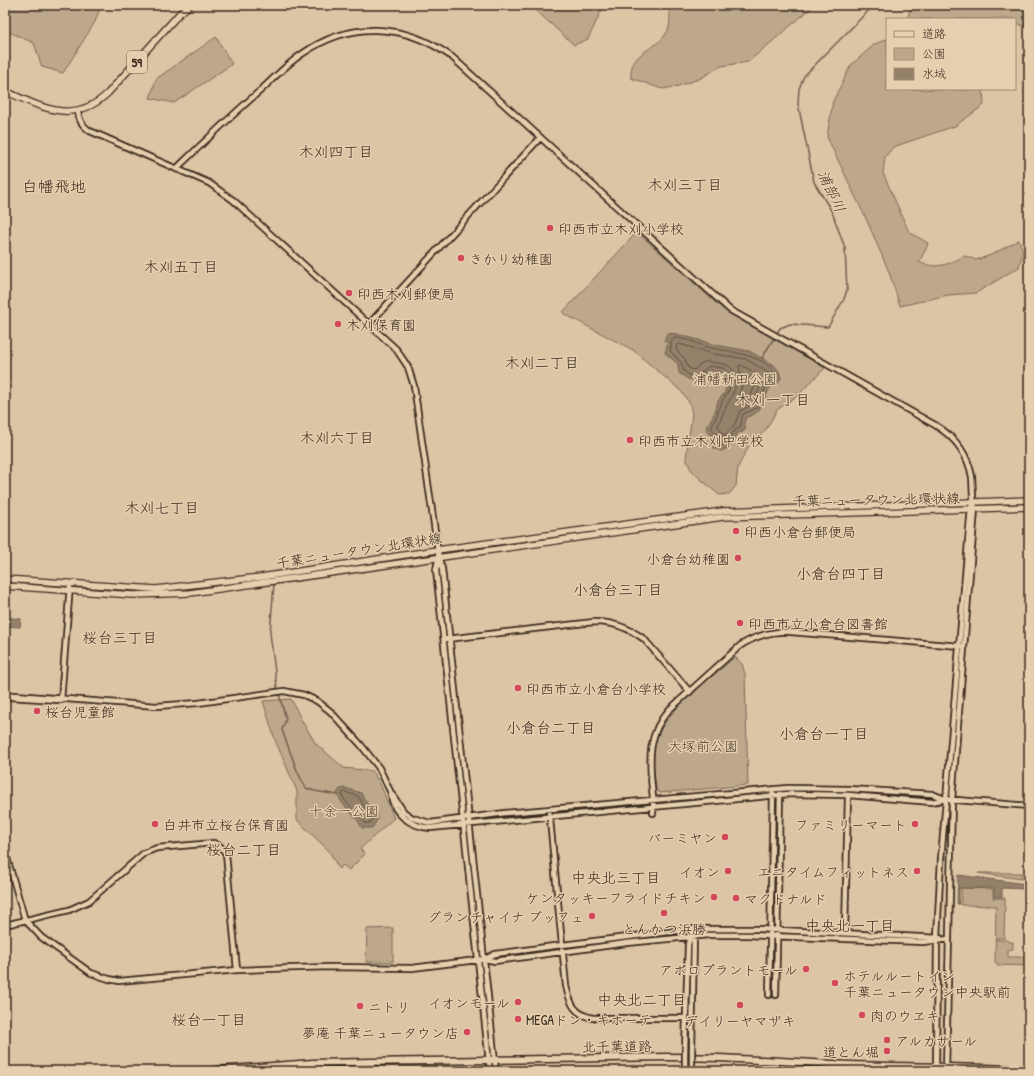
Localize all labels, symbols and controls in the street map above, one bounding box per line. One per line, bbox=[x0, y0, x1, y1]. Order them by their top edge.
legend bbox=[886, 18, 1016, 90]
text: 道路 bbox=[922, 25, 946, 42]
text: 公園 bbox=[922, 45, 946, 62]
road number: 59 bbox=[127, 51, 147, 73]
text: 水域 bbox=[922, 65, 946, 82]
district label: 木刈四丁目 bbox=[298, 141, 374, 162]
water label: 浦部川 bbox=[813, 166, 851, 216]
district label: 木刈三丁目 bbox=[647, 174, 723, 195]
district label: 白幡飛地 bbox=[22, 175, 86, 197]
place label: 印西市立木刈小学校 bbox=[558, 219, 684, 238]
marker: 印西市立木刈小学校 bbox=[545, 223, 555, 233]
place label: きかり幼稚園 bbox=[469, 249, 553, 268]
marker: きかり幼稚園 bbox=[456, 253, 466, 263]
district label: 木刈五丁目 bbox=[143, 256, 219, 277]
place label: 印西木刈郵便局 bbox=[357, 284, 455, 303]
marker: 印西木刈郵便局 bbox=[344, 288, 354, 298]
place label: 木刈保育園 bbox=[346, 315, 416, 334]
marker: 木刈保育園 bbox=[333, 319, 343, 329]
district label: 木刈二丁目 bbox=[504, 352, 580, 373]
park label: 浦幡新田公園 bbox=[693, 369, 777, 388]
district label: 木刈一丁目 bbox=[735, 389, 811, 410]
district label: 木刈六丁目 bbox=[299, 427, 375, 448]
place label: 印西市立木刈中学校 bbox=[638, 431, 764, 450]
marker: 印西市立木刈中学校 bbox=[625, 435, 635, 445]
street label: 千葉ニュータウン北環状線 bbox=[792, 488, 960, 510]
district label: 木刈七丁目 bbox=[124, 497, 200, 518]
place label: 印西小倉台郵便局 bbox=[744, 522, 856, 541]
marker: 印西小倉台郵便局 bbox=[731, 526, 741, 536]
street label: 千葉ニュータウン北環状線 bbox=[275, 527, 443, 573]
place label: 小倉台幼稚園 bbox=[646, 549, 730, 568]
marker: 小倉台幼稚園 bbox=[733, 553, 743, 563]
district label: 小倉台四丁目 bbox=[796, 563, 886, 584]
district label: 小倉台三丁目 bbox=[573, 579, 663, 600]
place label: 印西市立小倉台図書館 bbox=[748, 614, 888, 633]
marker: 印西市立小倉台図書館 bbox=[735, 618, 745, 628]
district label: 桜台三丁目 bbox=[82, 627, 158, 648]
place label: 印西市立小倉台小学校 bbox=[526, 679, 666, 698]
marker: 印西市立小倉台小学校 bbox=[513, 683, 523, 693]
place label: 桜台児童館 bbox=[45, 702, 115, 721]
marker: 桜台児童館 bbox=[32, 706, 42, 716]
district label: 小倉台二丁目 bbox=[506, 717, 596, 738]
district label: 小倉台一丁目 bbox=[779, 723, 869, 744]
park label: 大塚前公園 bbox=[668, 736, 738, 755]
park label: 十余一公園 bbox=[309, 801, 379, 820]
place label: 白井市立桜台保育園 bbox=[163, 815, 289, 834]
place label: ファミリーマート bbox=[795, 815, 907, 834]
marker: 白井市立桜台保育園 bbox=[150, 819, 160, 829]
marker: ファミリーマート bbox=[910, 819, 920, 829]
place label: バーミヤン bbox=[647, 828, 717, 847]
marker: バーミヤン bbox=[720, 832, 730, 842]
district label: 桜台二丁目 bbox=[206, 839, 282, 860]
place label: イオン bbox=[679, 862, 720, 881]
place label: エニタイムフィットネス bbox=[757, 862, 909, 881]
marker: イオン bbox=[723, 866, 733, 876]
marker: エニタイムフィットネス bbox=[912, 866, 922, 876]
district label: 中央北三丁目 bbox=[571, 867, 661, 888]
place label: ケンタッキーフライドチキン bbox=[526, 888, 706, 907]
place label: マクドナルド bbox=[744, 889, 827, 908]
marker: ケンタッキーフライドチキン bbox=[709, 892, 719, 902]
marker: マクドナルド bbox=[731, 893, 741, 903]
place label: グランチャイナ ブッフェ bbox=[427, 907, 584, 926]
marker: とんかつ浜勝 bbox=[659, 908, 669, 918]
marker: グランチャイナ ブッフェ bbox=[587, 911, 597, 921]
district label: 中央北一丁目 bbox=[805, 915, 895, 936]
place label: とんかつ浜勝 bbox=[622, 919, 706, 938]
place label: アポロプラントモール bbox=[659, 960, 798, 979]
marker: アポロプラントモール bbox=[801, 964, 811, 974]
place label: ホテルルートイン 千葉ニュータウン中央駅前 bbox=[843, 966, 1011, 1001]
marker: ホテルルートイン 千葉ニュータウン中央駅前 bbox=[830, 978, 840, 988]
district label: 中央北二丁目 bbox=[597, 989, 687, 1010]
place label: イオンモール bbox=[427, 993, 510, 1012]
place label: ニトリ bbox=[368, 997, 410, 1016]
marker: イオンモール bbox=[513, 997, 523, 1007]
marker: デイリーヤマザキ bbox=[735, 1000, 745, 1010]
marker: ニトリ bbox=[355, 1001, 365, 1011]
place label: 肉のウヱキ bbox=[870, 1006, 940, 1025]
district label: 桜台一丁目 bbox=[171, 1009, 247, 1030]
place label: MEGAドン・キホーテ bbox=[526, 1010, 652, 1029]
marker: 肉のウヱキ bbox=[857, 1010, 867, 1020]
place label: デイリーヤマザキ bbox=[684, 1011, 796, 1030]
marker: MEGAドン・キホーテ bbox=[513, 1014, 523, 1024]
place label: 夢庵 千葉ニュータウン店 bbox=[302, 1023, 459, 1042]
marker: 夢庵 千葉ニュータウン店 bbox=[462, 1027, 472, 1037]
place label: アルカサール bbox=[895, 1031, 977, 1050]
marker: アルカサール bbox=[882, 1035, 892, 1045]
street label: 北千葉道路 bbox=[582, 1036, 652, 1056]
place label: 道とん堀 bbox=[823, 1042, 879, 1061]
marker: 道とん堀 bbox=[882, 1046, 892, 1056]

